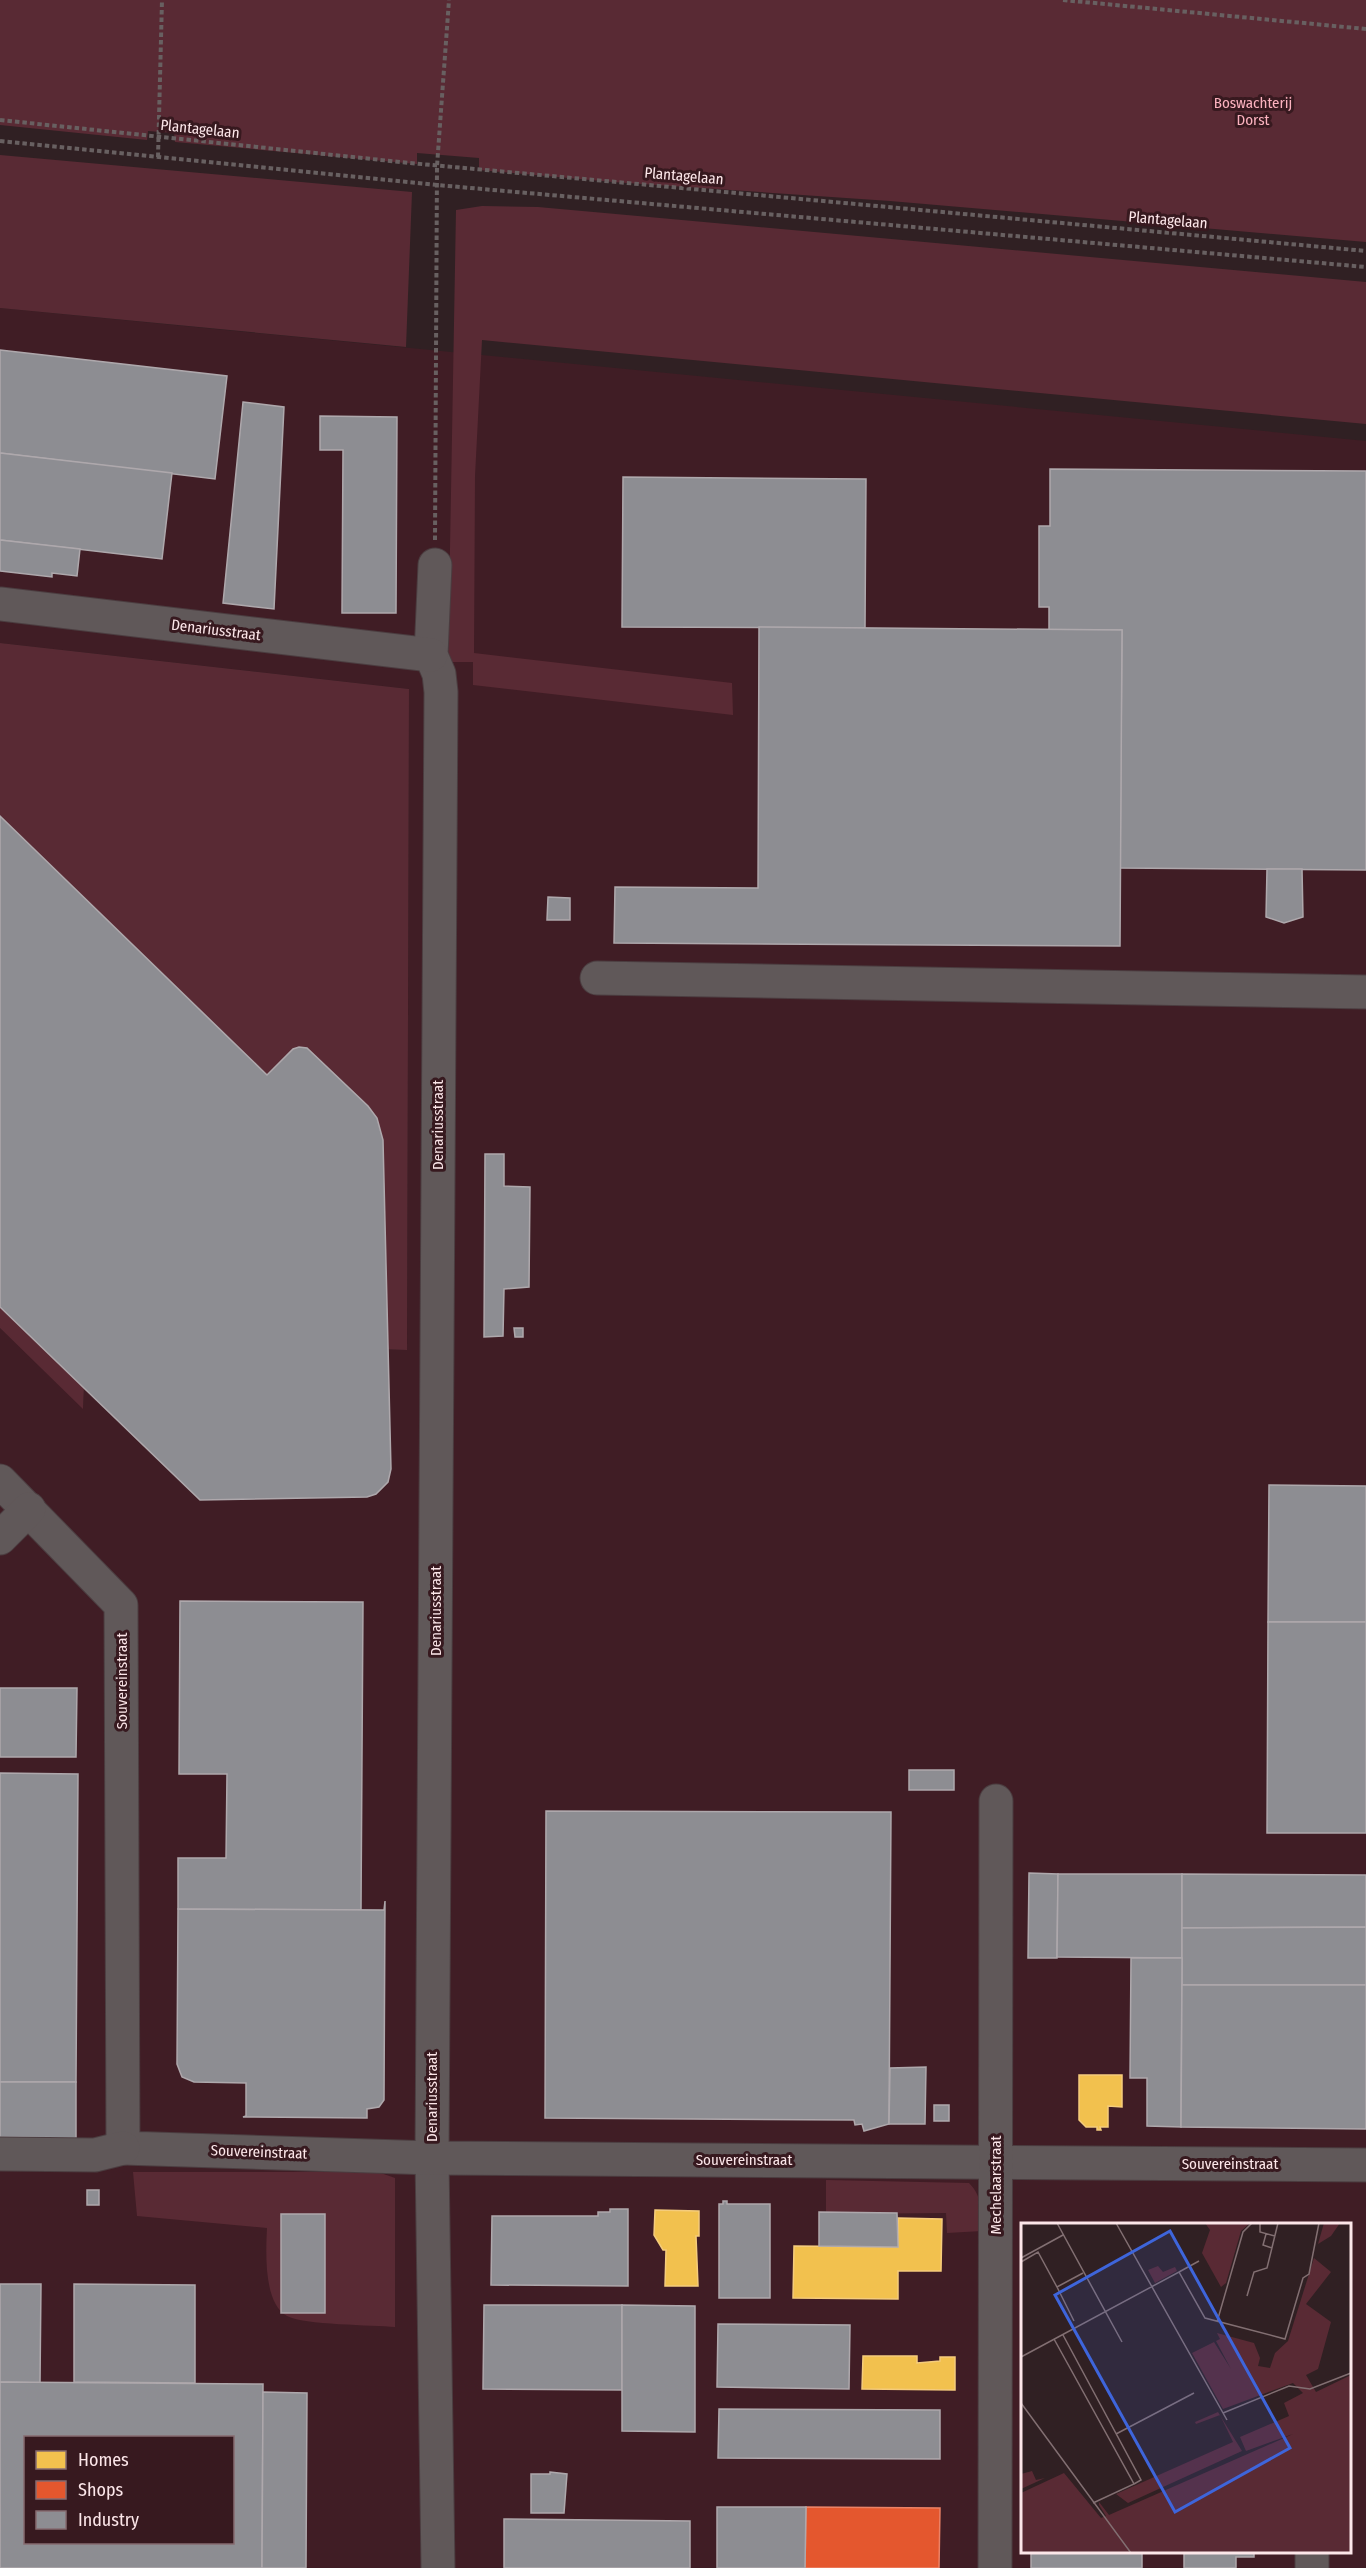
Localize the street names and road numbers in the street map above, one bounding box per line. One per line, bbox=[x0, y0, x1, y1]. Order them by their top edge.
street label: Plantagelaan bbox=[160, 116, 240, 142]
street label: Plantagelaan bbox=[644, 164, 724, 188]
street label: Plantagelaan bbox=[1128, 208, 1208, 232]
street label: Denariusstraat bbox=[170, 616, 262, 644]
street label: Denariusstraat bbox=[429, 1080, 447, 1170]
street label: Denariusstraat bbox=[427, 1566, 445, 1656]
street label: Souvereinstraat bbox=[113, 1633, 131, 1729]
street label: Denariusstraat bbox=[423, 2052, 441, 2142]
street label: Mechelaarstraat bbox=[987, 2135, 1005, 2234]
street label: Souvereinstraat bbox=[210, 2141, 308, 2163]
street label: Souvereinstraat bbox=[696, 2151, 792, 2169]
street label: Souvereinstraat bbox=[1182, 2155, 1278, 2173]

